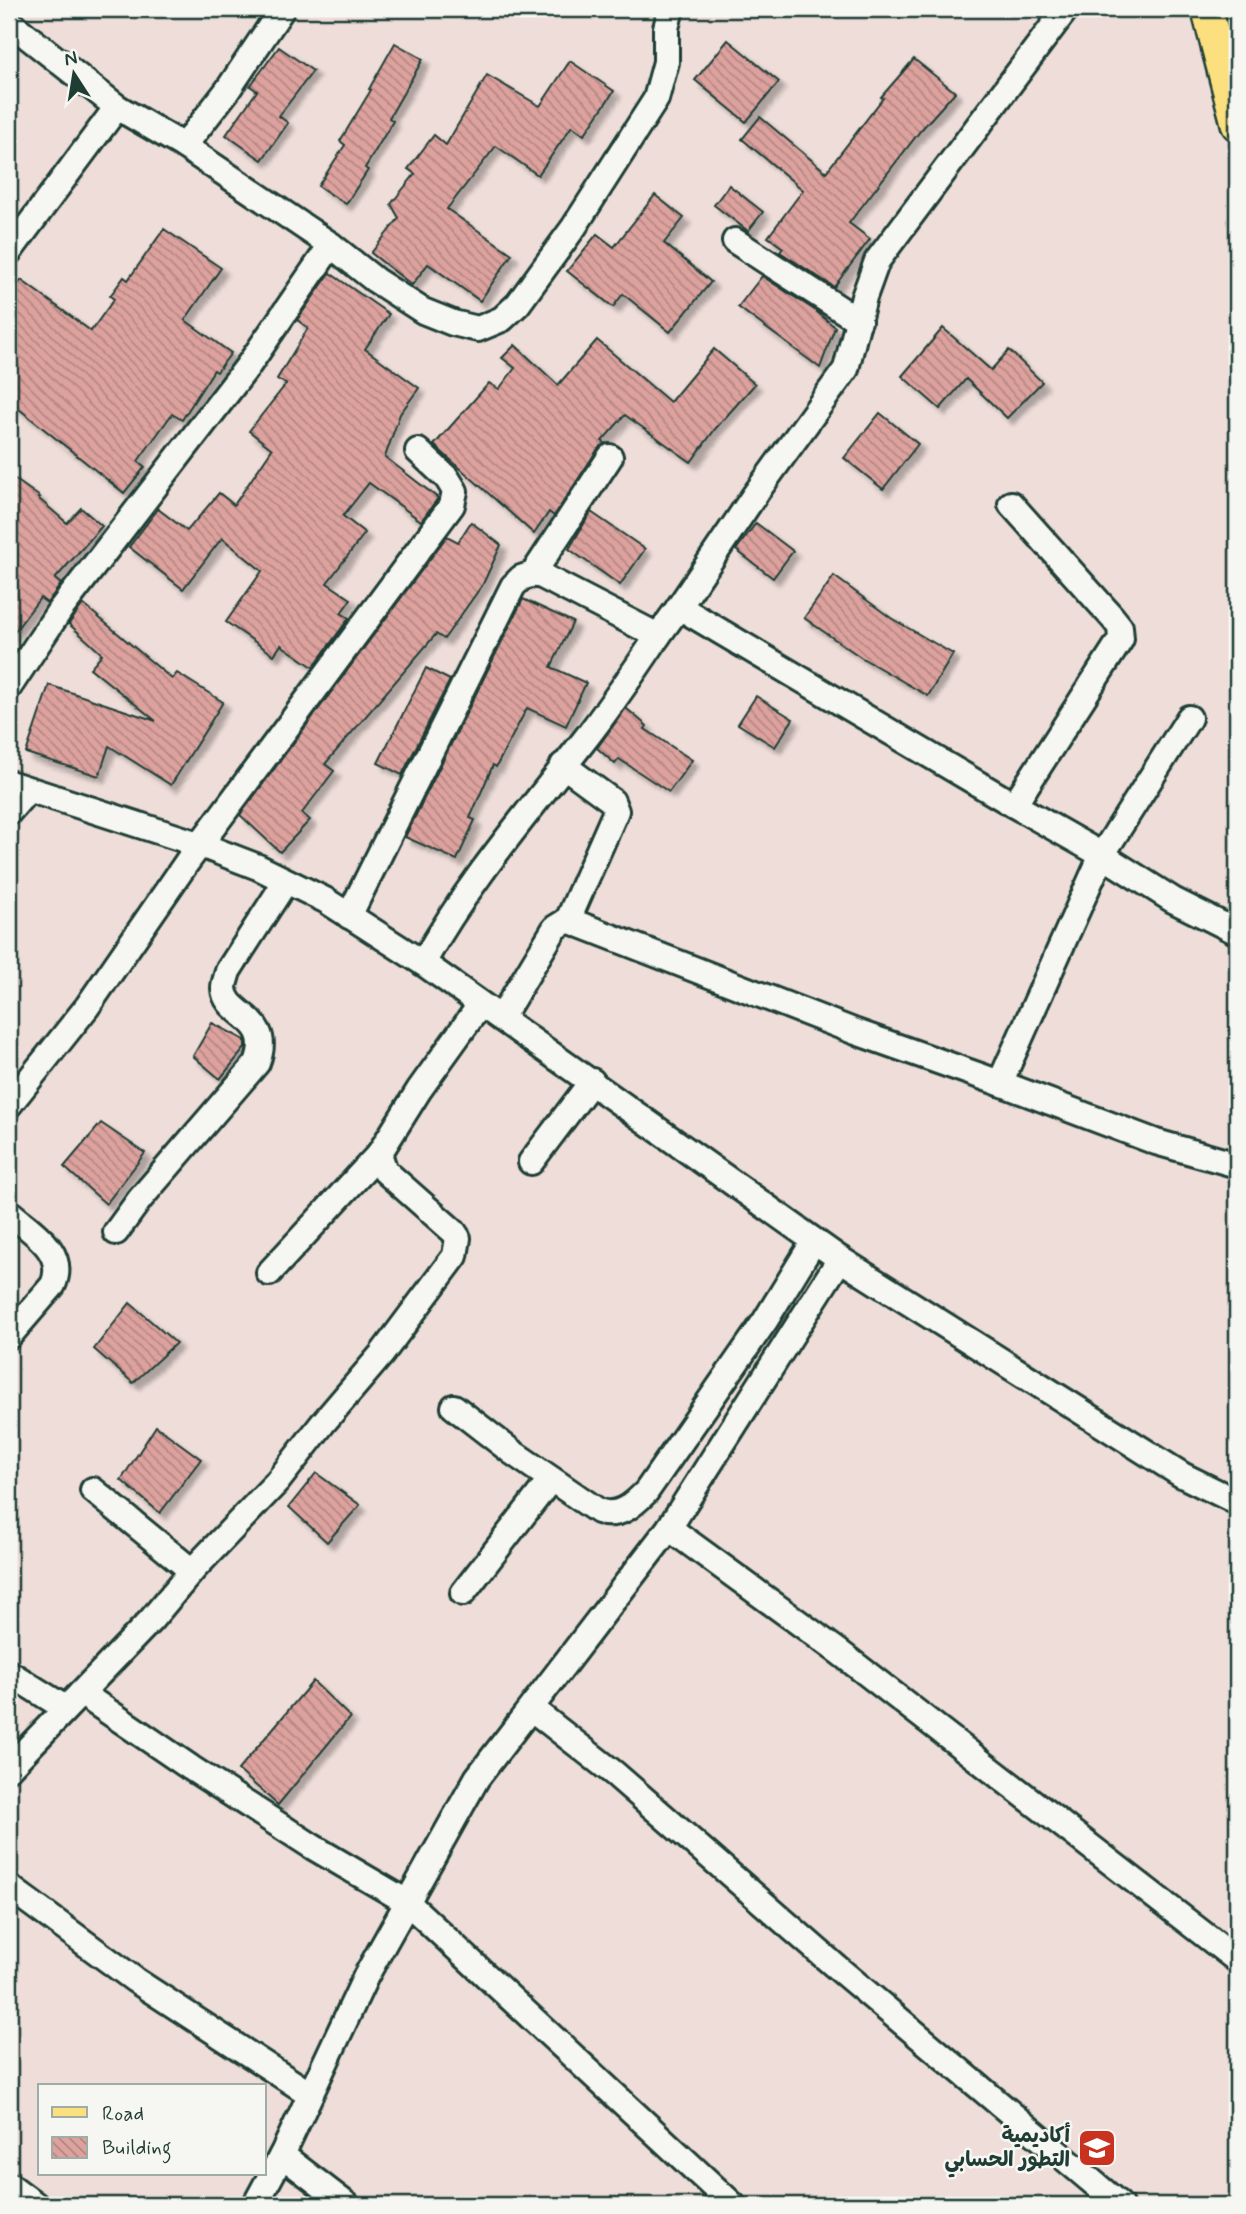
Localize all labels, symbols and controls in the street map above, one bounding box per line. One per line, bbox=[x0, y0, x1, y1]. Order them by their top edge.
north arrow bbox=[38, 38, 108, 108]
text: N bbox=[62, 45, 80, 72]
legend bbox=[38, 2084, 266, 2176]
text: Road bbox=[102, 2100, 144, 2128]
place label: أكاديمية التطور الحسابي bbox=[944, 2122, 1071, 2178]
school or university icon: أكاديمية التطور الحسابي bbox=[1076, 2127, 1118, 2169]
text: Building bbox=[102, 2134, 172, 2164]

